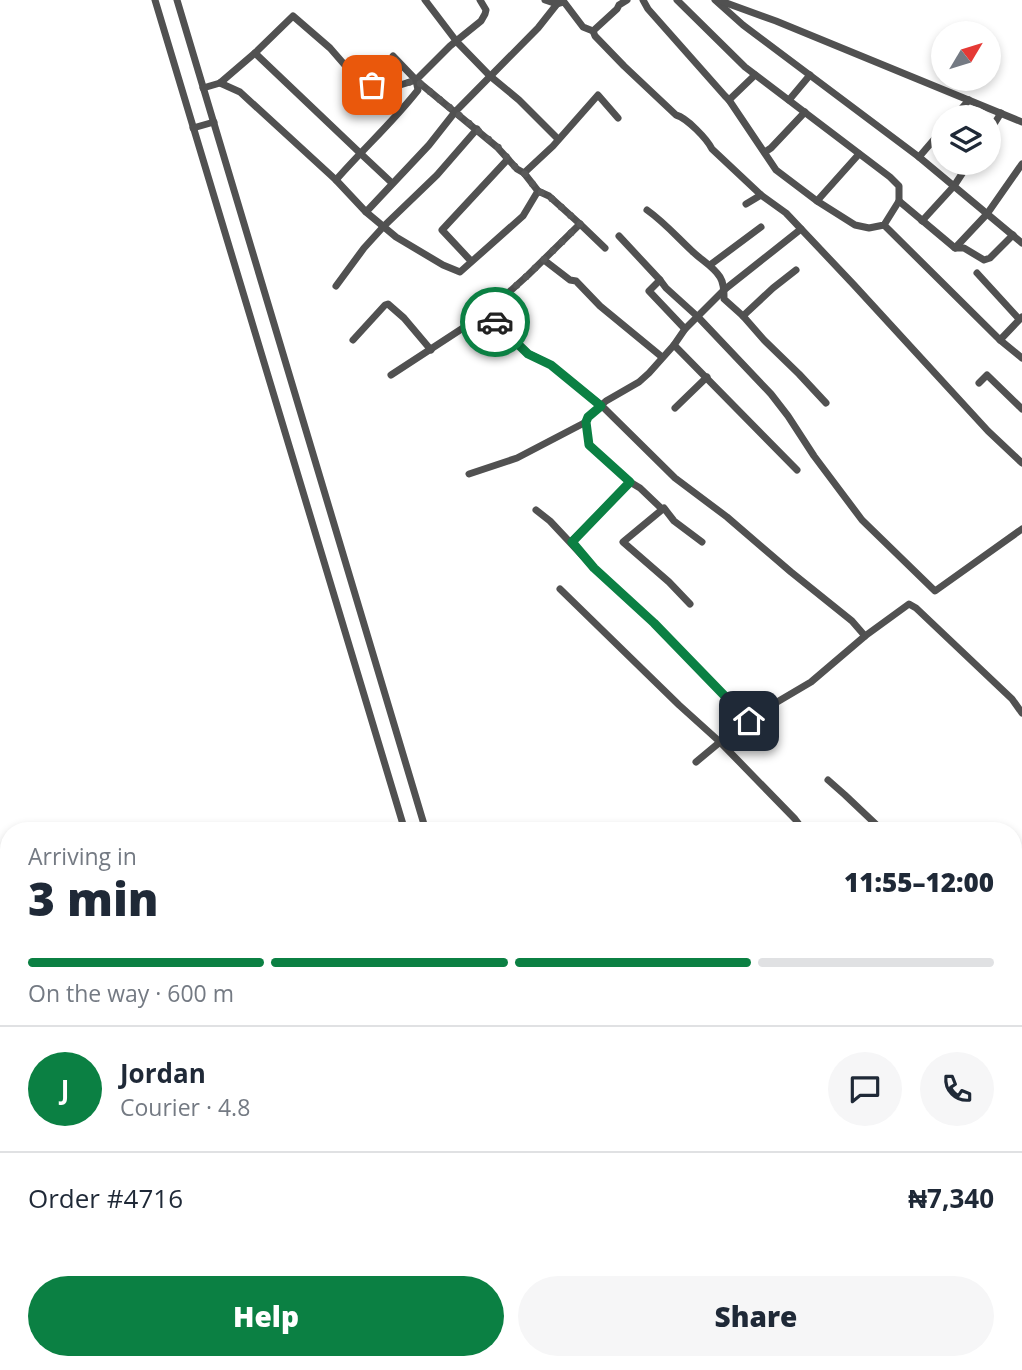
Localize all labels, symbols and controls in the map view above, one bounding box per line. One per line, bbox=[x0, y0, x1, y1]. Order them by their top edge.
north arrow bbox=[931, 21, 1001, 91]
map controls bbox=[931, 21, 1001, 175]
pin bbox=[342, 55, 402, 115]
icon: bag bbox=[353, 66, 391, 104]
button: layers bbox=[931, 105, 1001, 175]
courier bbox=[460, 287, 530, 357]
icon: car bbox=[476, 303, 514, 341]
pin bbox=[719, 691, 779, 751]
icon: home bbox=[730, 702, 768, 740]
text: Arriving in bbox=[28, 840, 137, 872]
text: 11:55–12:00 bbox=[844, 864, 994, 900]
text: 3 min bbox=[28, 867, 159, 929]
text: On the way · 600 m bbox=[28, 977, 234, 1009]
button: chat bbox=[828, 1052, 902, 1126]
button: phone bbox=[920, 1052, 994, 1126]
text: Jordan bbox=[120, 1055, 206, 1091]
text: J bbox=[61, 1071, 69, 1107]
text: Courier · 4.8 bbox=[120, 1091, 250, 1123]
text: Order #4716 bbox=[28, 1180, 183, 1216]
text: ₦7,340 bbox=[908, 1180, 994, 1216]
button: Help bbox=[28, 1276, 504, 1356]
button: Share bbox=[518, 1276, 994, 1356]

